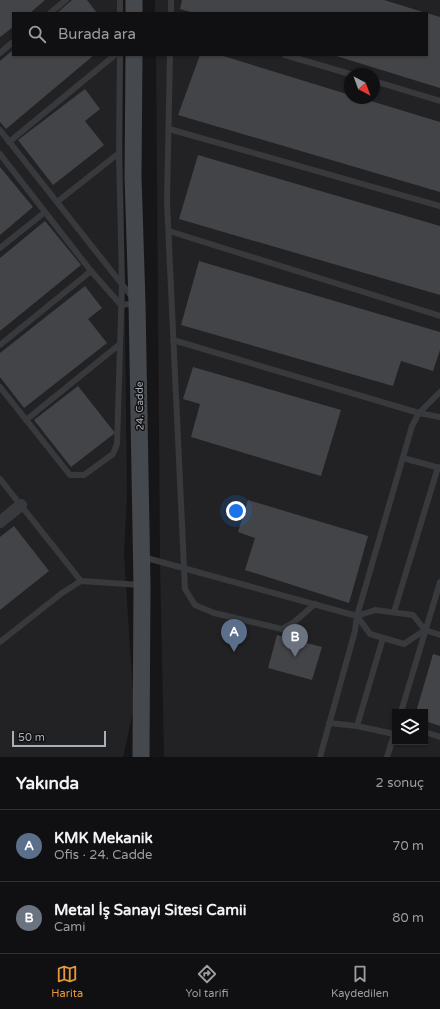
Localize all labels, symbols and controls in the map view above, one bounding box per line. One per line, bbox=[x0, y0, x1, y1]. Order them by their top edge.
search box bbox=[12, 12, 428, 56]
icon: search bbox=[26, 23, 48, 45]
text: Burada ara bbox=[58, 25, 136, 43]
north arrow bbox=[344, 68, 380, 104]
street label: 24. Cadde bbox=[134, 381, 146, 430]
your location bbox=[226, 501, 246, 521]
pin: A bbox=[221, 619, 247, 652]
pin: B bbox=[282, 624, 308, 657]
map controls bbox=[392, 709, 428, 745]
button: layers bbox=[392, 709, 428, 745]
scale bar bbox=[12, 729, 106, 748]
text: 50 m bbox=[18, 731, 45, 744]
text: Yakında bbox=[16, 773, 79, 794]
text: 2 sonuç bbox=[376, 775, 424, 791]
text: KMK Mekanik bbox=[54, 829, 153, 847]
text: A bbox=[24, 838, 34, 854]
text: 70 m bbox=[392, 838, 424, 854]
text: Ofis · 24. Cadde bbox=[54, 847, 152, 863]
text: Metal İş Sanayi Sitesi Camii bbox=[54, 901, 246, 919]
text: B bbox=[24, 910, 34, 926]
text: 80 m bbox=[392, 910, 424, 926]
text: Cami bbox=[54, 919, 86, 935]
tab: Harita bbox=[51, 963, 83, 1000]
tab: Yol tarifi bbox=[186, 963, 228, 1000]
tab: Kaydedilen bbox=[331, 963, 389, 1000]

